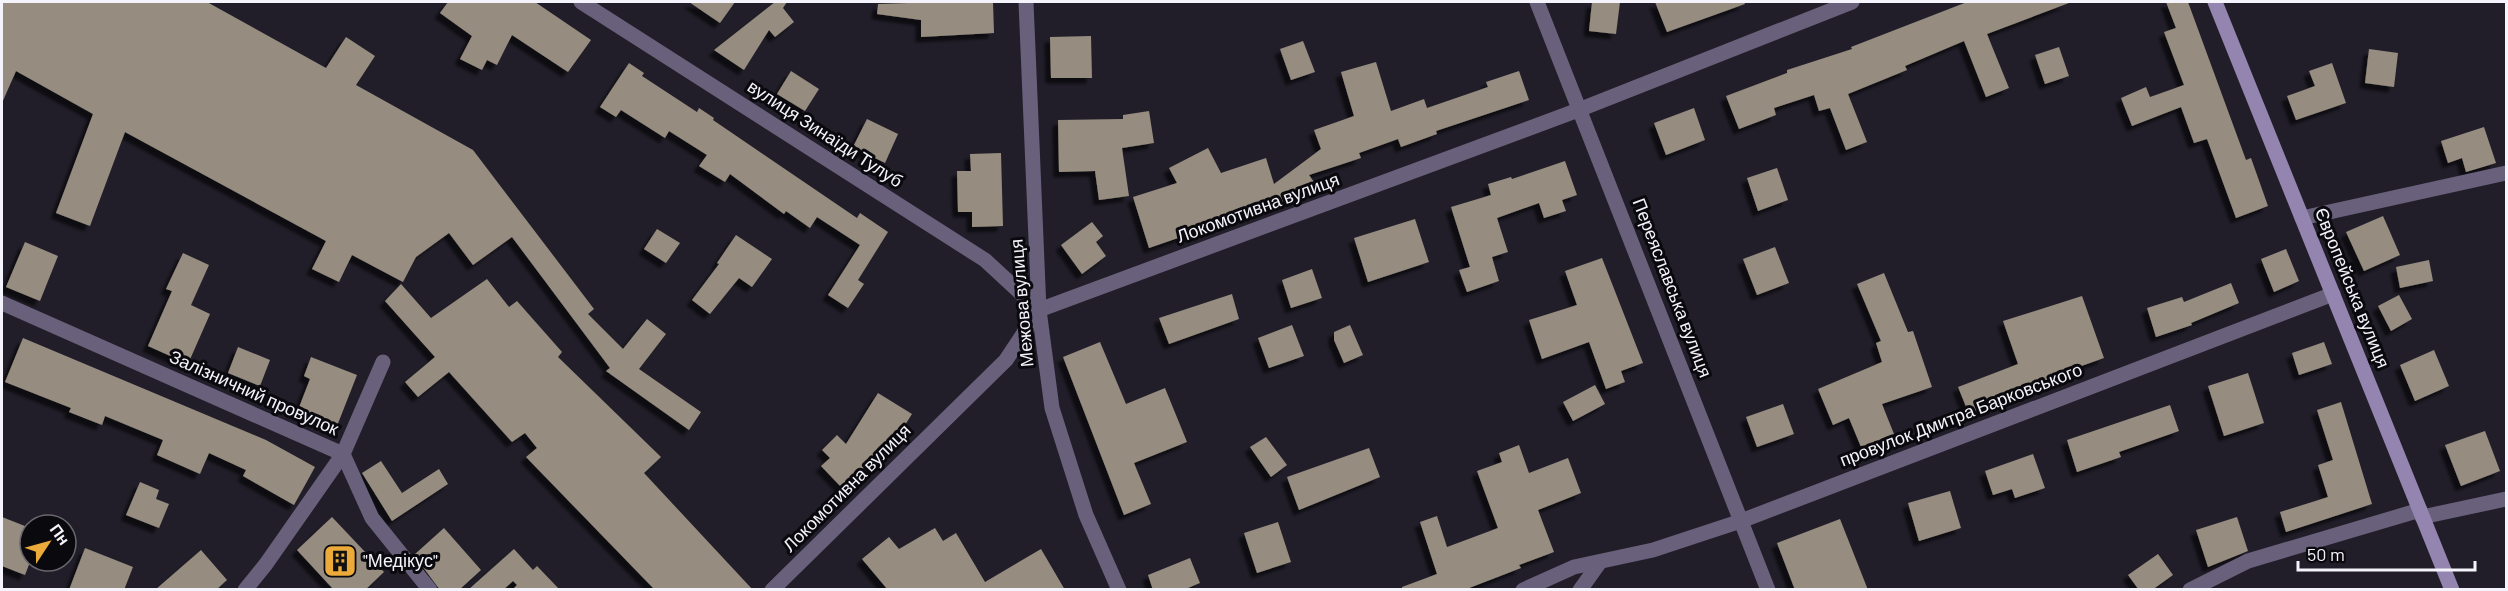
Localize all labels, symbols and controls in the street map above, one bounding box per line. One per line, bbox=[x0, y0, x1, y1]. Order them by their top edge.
street label: вулиця Зинаїди Тулуб bbox=[744, 75, 907, 192]
street label: Локомотивна вулиця bbox=[1173, 167, 1342, 247]
street label: Переяславська вулиця bbox=[1629, 195, 1717, 380]
street label: Європейська вулиця bbox=[2311, 204, 2395, 371]
street label: Межова вулиця bbox=[1004, 238, 1038, 368]
street label: Залізничний провулок bbox=[166, 345, 342, 439]
street label: провулок Дмитра Барковського bbox=[1836, 358, 2085, 471]
street label: Локомотивна вулиця bbox=[778, 419, 915, 556]
north arrow bbox=[18, 513, 78, 573]
text: Пн bbox=[47, 520, 74, 548]
scale bar bbox=[2298, 534, 2475, 572]
building icon: "Медікус" bbox=[322, 543, 358, 579]
text: 50 m bbox=[2307, 543, 2345, 565]
place label: "Медікус" bbox=[363, 549, 438, 571]

